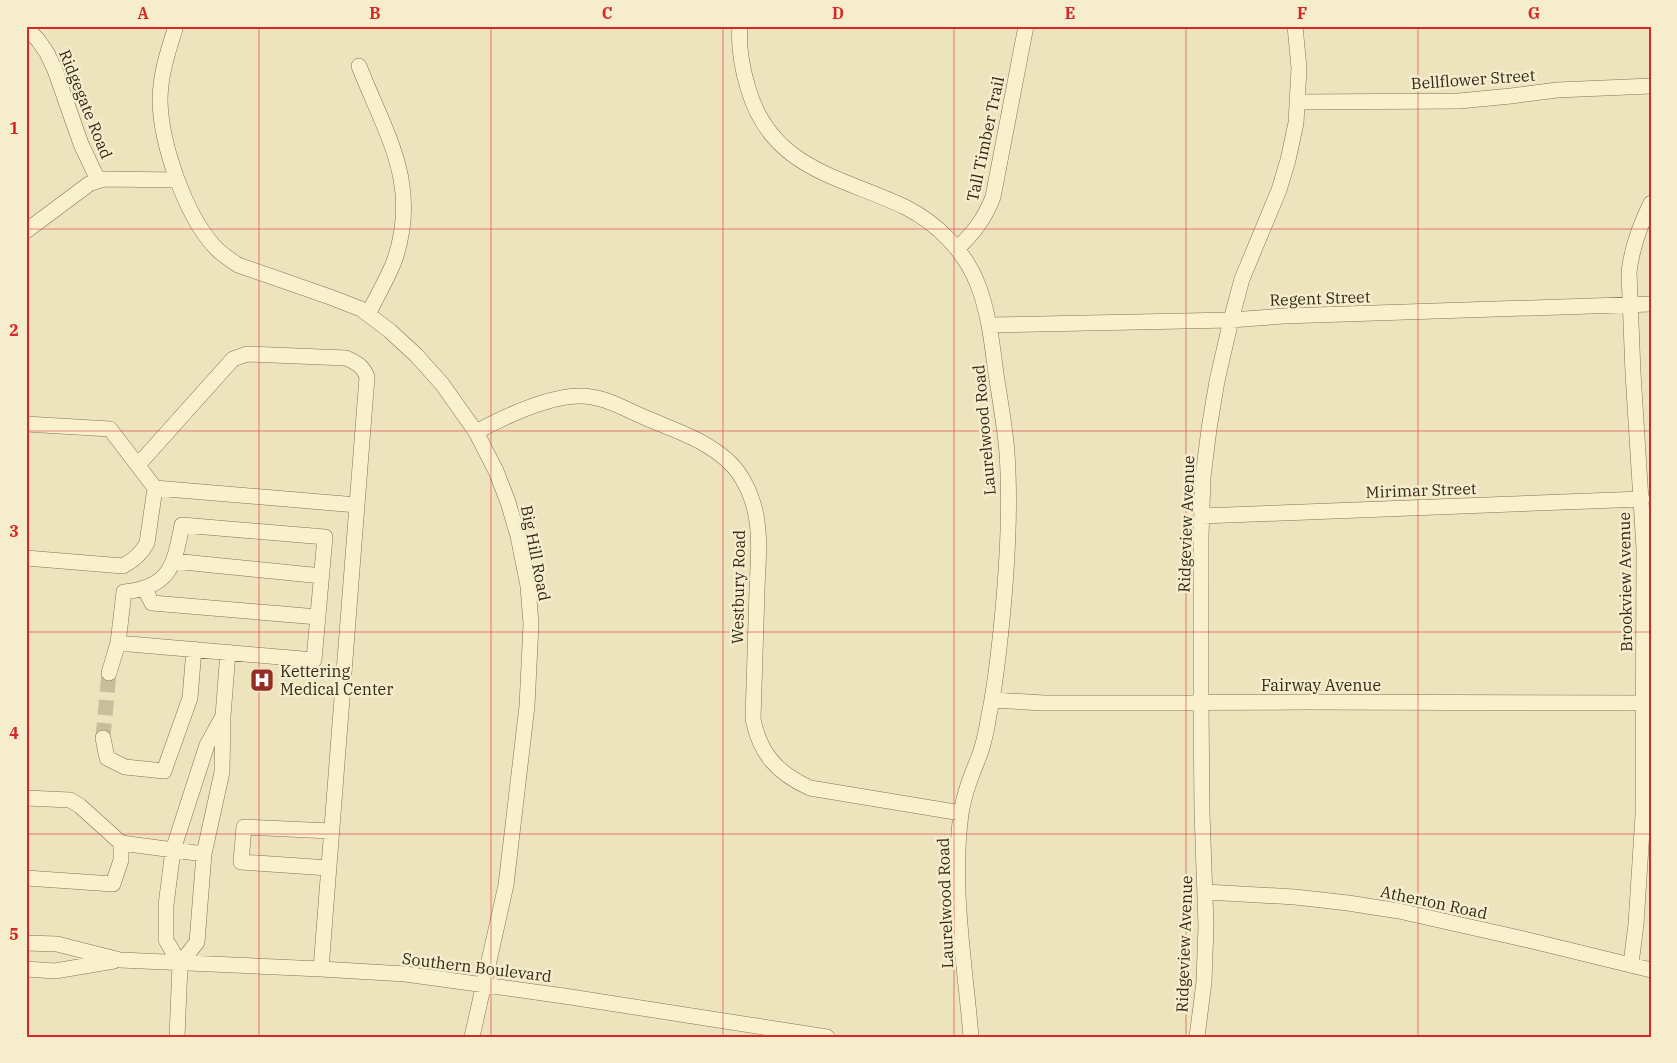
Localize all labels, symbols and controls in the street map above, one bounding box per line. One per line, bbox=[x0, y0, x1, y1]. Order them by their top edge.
text: A bbox=[137, 3, 149, 23]
text: B bbox=[369, 3, 381, 23]
text: C bbox=[602, 3, 612, 23]
text: D bbox=[832, 3, 844, 23]
text: E bbox=[1065, 3, 1075, 23]
text: F bbox=[1297, 3, 1307, 23]
text: G bbox=[1528, 3, 1540, 23]
street label: Ridgegate Road bbox=[55, 46, 117, 162]
street label: Bellflower Street bbox=[1410, 65, 1536, 93]
street label: Tall Timber Trail bbox=[962, 74, 1008, 203]
text: 1 bbox=[9, 118, 19, 138]
street label: Regent Street bbox=[1269, 286, 1371, 310]
text: 2 bbox=[9, 320, 19, 340]
street label: Laurelwood Road bbox=[968, 364, 1000, 496]
street label: Ridgeview Avenue bbox=[1174, 455, 1198, 593]
street label: Mirimar Street bbox=[1365, 478, 1477, 502]
street label: Big Hill Road bbox=[517, 503, 555, 603]
street label: Brookview Avenue bbox=[1614, 512, 1636, 652]
text: 3 bbox=[9, 521, 19, 541]
street label: Westbury Road bbox=[727, 529, 749, 644]
place label: Kettering Medical Center bbox=[280, 661, 393, 699]
hospital icon: Kettering Medical Center bbox=[249, 667, 275, 693]
street label: Fairway Avenue bbox=[1261, 675, 1381, 695]
text: 4 bbox=[9, 723, 19, 743]
street label: Laurelwood Road bbox=[933, 837, 957, 969]
street label: Ridgeview Avenue bbox=[1172, 875, 1196, 1013]
street label: Atherton Road bbox=[1379, 881, 1490, 923]
text: 5 bbox=[9, 924, 19, 944]
street label: Southern Boulevard bbox=[401, 948, 553, 986]

